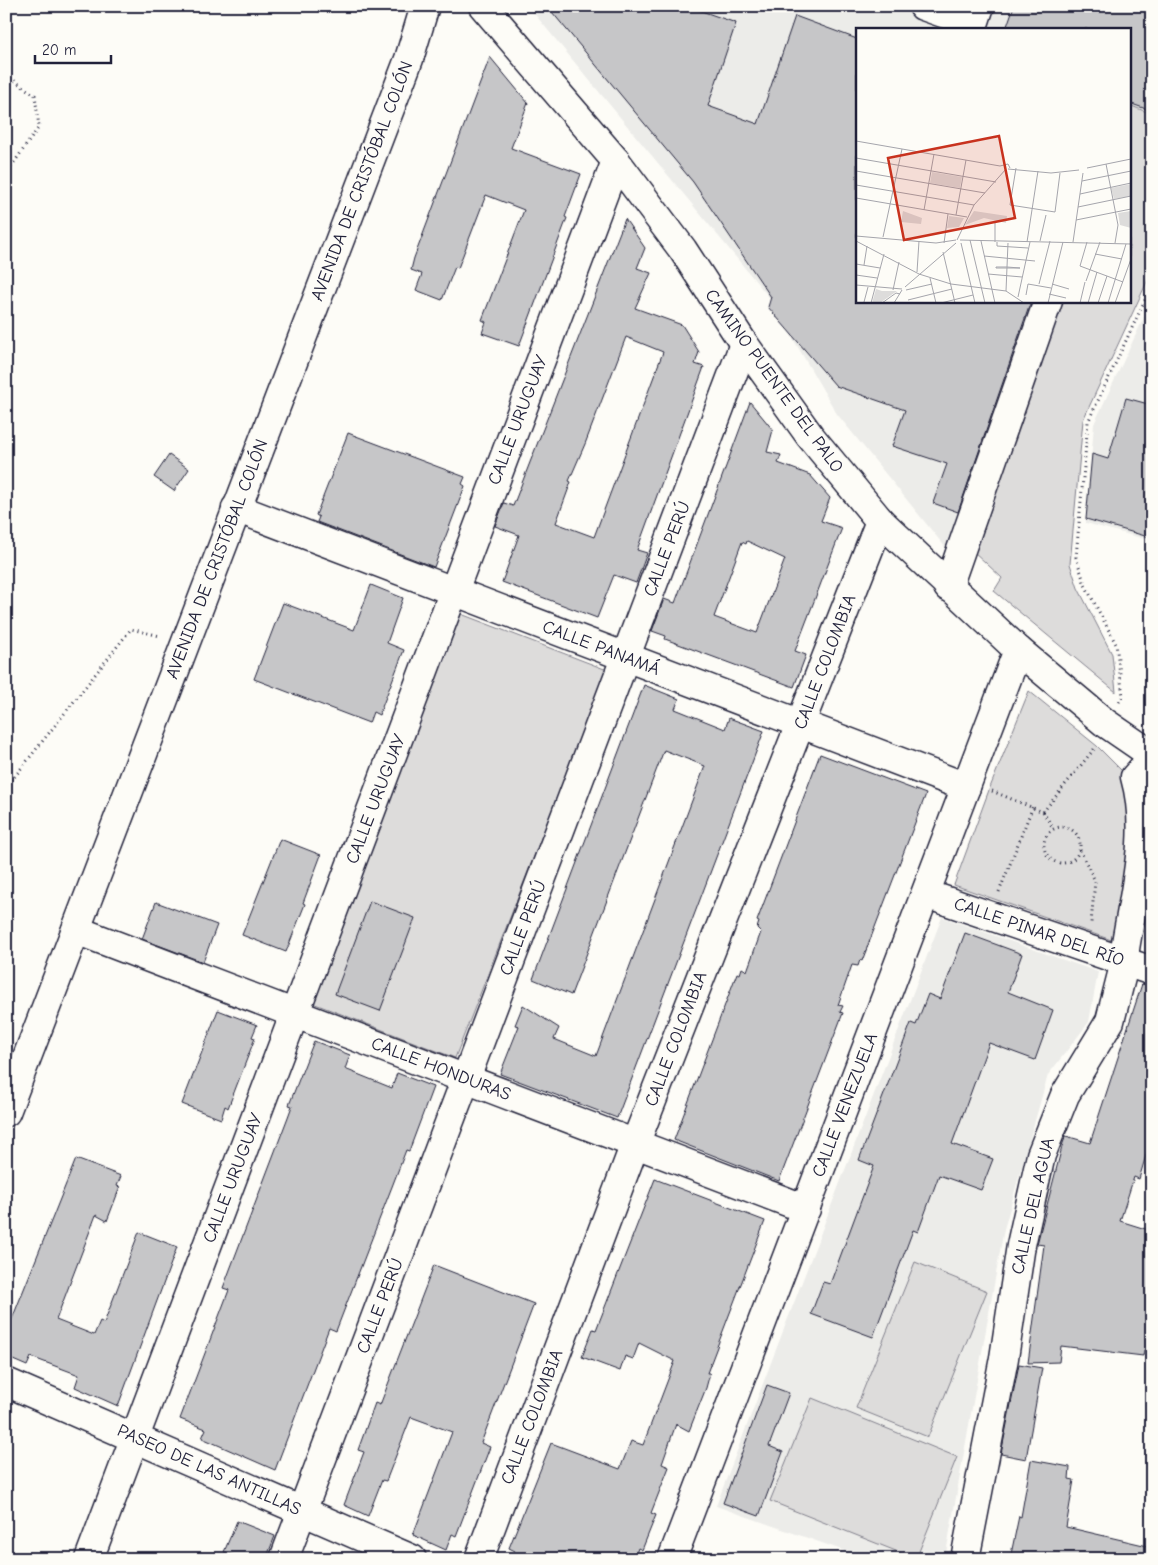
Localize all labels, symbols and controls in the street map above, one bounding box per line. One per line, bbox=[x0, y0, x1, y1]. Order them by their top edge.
inset map bbox=[856, 28, 1130, 302]
scale bar bbox=[35, 32, 111, 64]
text: 20 m bbox=[42, 41, 76, 59]
street label: AVENIDA DE CRISTÓBAL COLÓN bbox=[306, 58, 417, 304]
street label: CAMINO PUENTE DEL PALO bbox=[700, 285, 848, 477]
street label: CALLE URUGUAY bbox=[484, 352, 552, 488]
street label: AVENIDA DE CRISTÓBAL COLÓN bbox=[161, 436, 272, 682]
street label: CALLE PERÚ bbox=[638, 498, 695, 600]
street label: CALLE COLOMBIA bbox=[790, 592, 860, 732]
street label: CALLE PANAMÁ bbox=[539, 615, 663, 680]
street label: CALLE URUGUAY bbox=[342, 731, 410, 867]
street label: CALLE PERÚ bbox=[494, 877, 551, 979]
street label: CALLE PINAR DEL RÍO bbox=[951, 892, 1127, 971]
street label: CALLE COLOMBIA bbox=[641, 969, 711, 1109]
street label: CALLE VENEZUELA bbox=[808, 1030, 882, 1180]
street label: CALLE HONDURAS bbox=[368, 1033, 514, 1105]
street label: CALLE URUGUAY bbox=[199, 1110, 267, 1246]
street label: CALLE DEL AGUA bbox=[1007, 1136, 1059, 1276]
street label: CALLE PERÚ bbox=[351, 1255, 408, 1357]
street label: CALLE COLOMBIA bbox=[497, 1347, 567, 1487]
street label: PASEO DE LAS ANTILLAS bbox=[114, 1420, 304, 1520]

